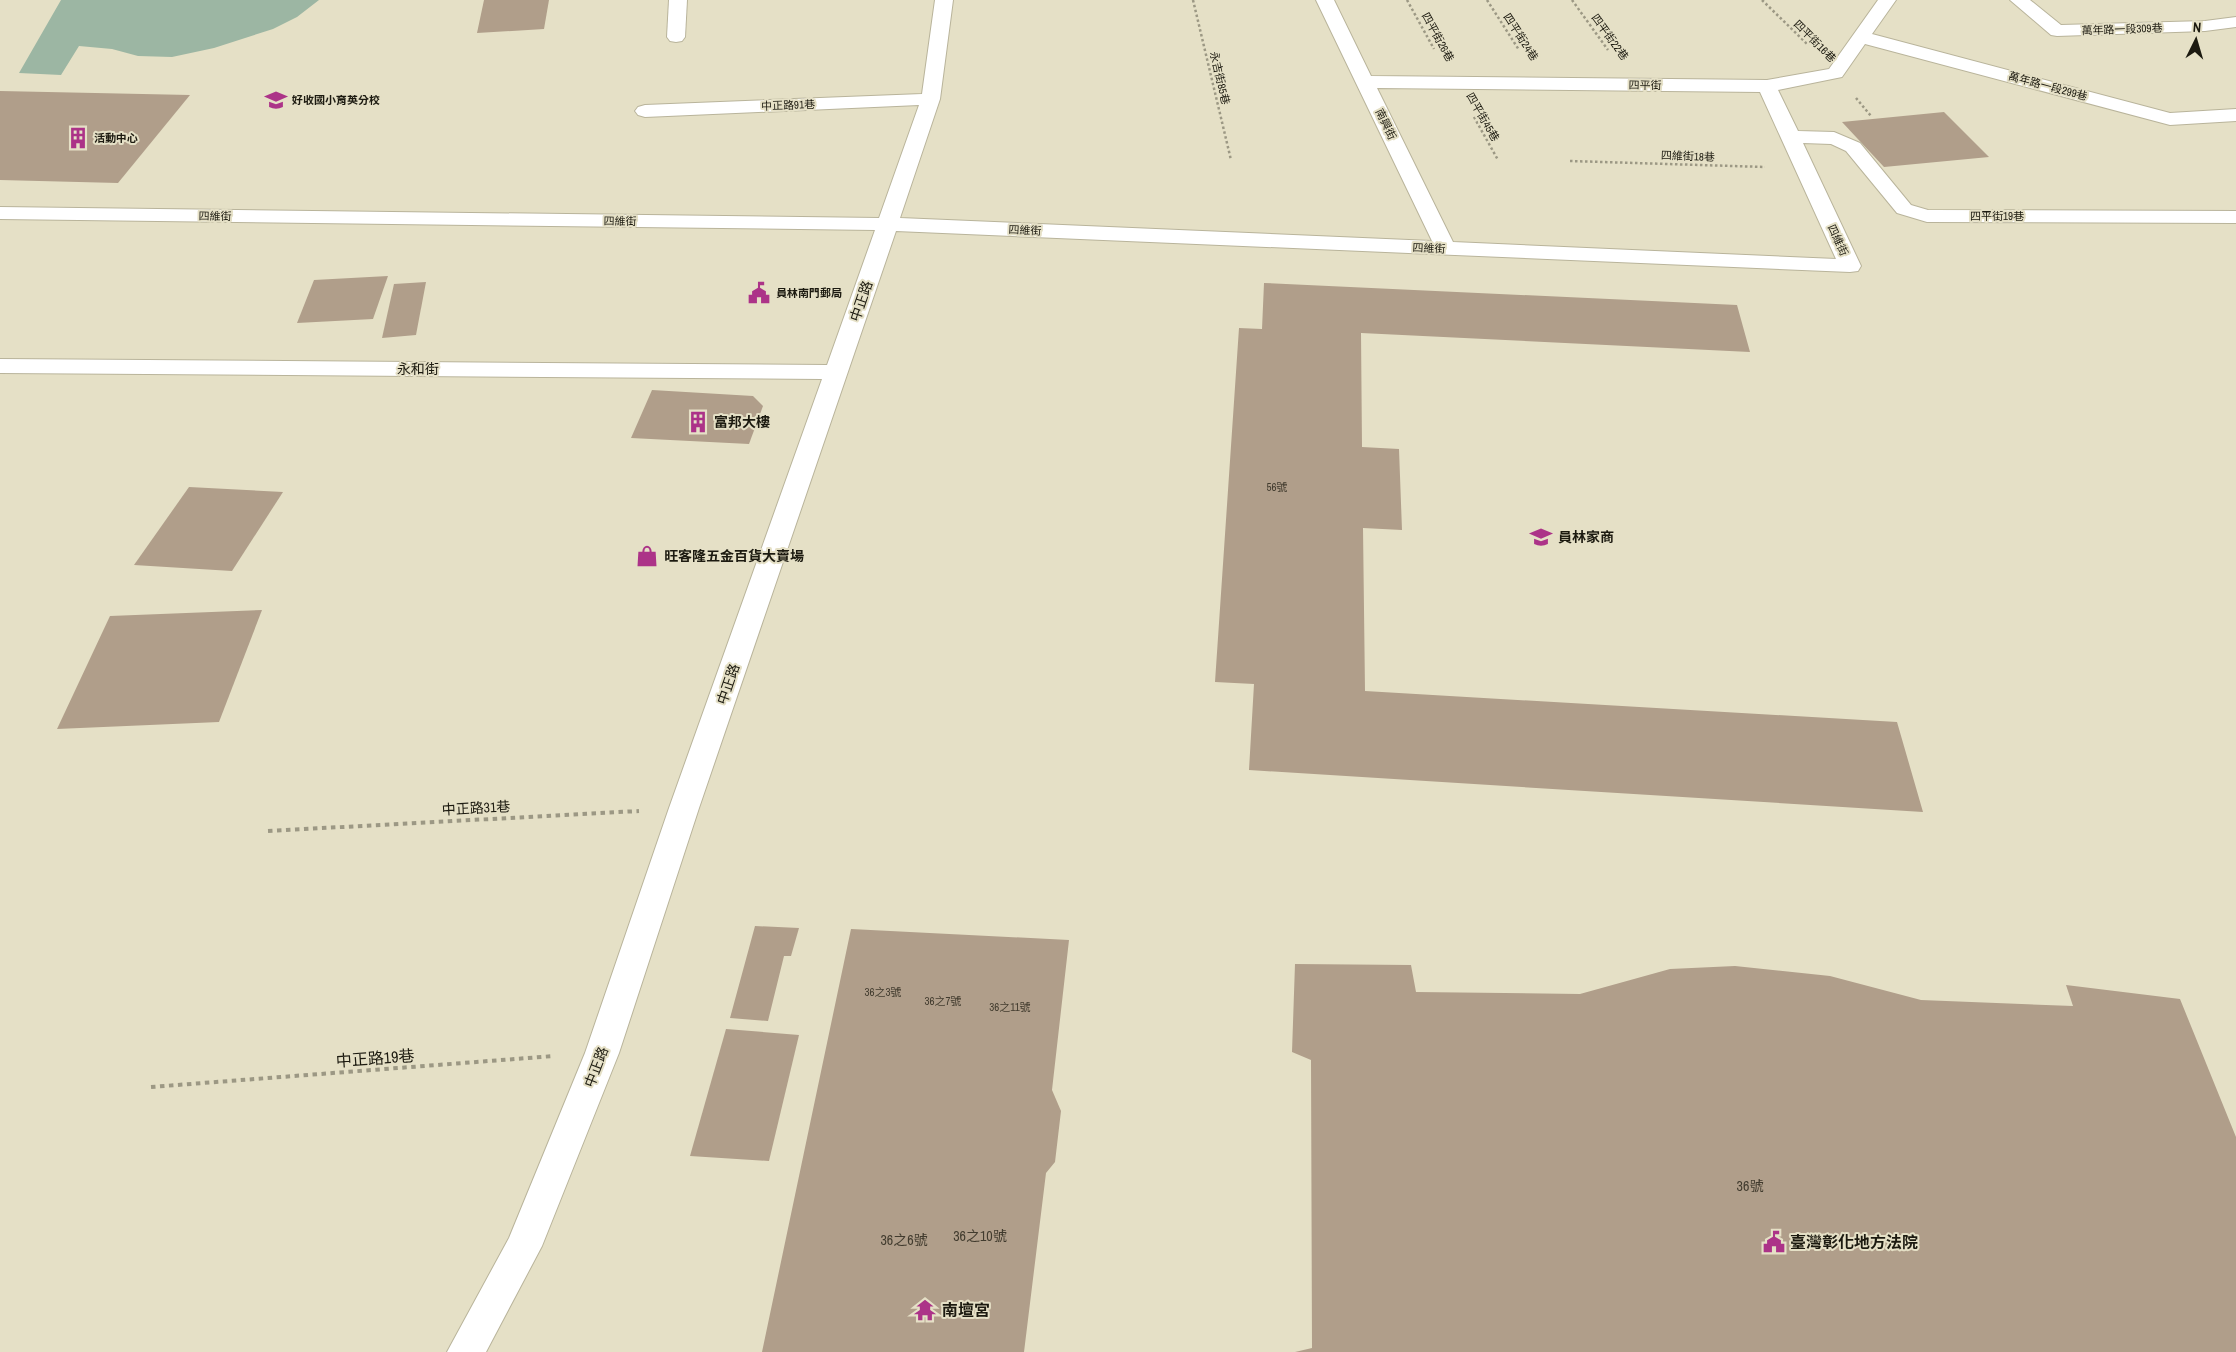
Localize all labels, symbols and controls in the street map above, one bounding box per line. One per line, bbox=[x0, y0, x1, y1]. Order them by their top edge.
street label: 四平街26巷 bbox=[1419, 10, 1457, 64]
street label: 四平街24巷 bbox=[1500, 11, 1542, 63]
street label: 四平街22巷 bbox=[1588, 11, 1632, 63]
north arrow bbox=[2171, 15, 2221, 65]
street label: 四平街16巷 bbox=[1791, 17, 1839, 65]
text: N bbox=[2192, 18, 2202, 36]
street label: 萬年路一段309巷 bbox=[2081, 21, 2163, 37]
street label: 永吉街85巷 bbox=[1207, 50, 1233, 106]
street label: 萬年路一段299巷 bbox=[2007, 69, 2089, 103]
street label: 四平街 bbox=[1628, 78, 1662, 92]
school or university icon: 好收國小育英分校 bbox=[263, 87, 289, 113]
street label: 四平街45巷 bbox=[1463, 90, 1503, 144]
place label: 好收國小育英分校 bbox=[292, 93, 380, 107]
street label: 中正路91巷 bbox=[761, 97, 815, 113]
street label: 南興街 bbox=[1372, 106, 1400, 142]
building icon: 活動中心 bbox=[65, 125, 91, 151]
place label: 活動中心 bbox=[94, 131, 138, 145]
street label: 四維街18巷 bbox=[1661, 148, 1715, 164]
street label: 四維街 bbox=[198, 209, 232, 223]
street label: 四平街19巷 bbox=[1970, 209, 2024, 223]
street label: 四維街 bbox=[603, 214, 637, 228]
street label: 四維街 bbox=[1008, 222, 1042, 238]
street label: 四維街 bbox=[1825, 222, 1851, 258]
street label: 四維街 bbox=[1412, 240, 1446, 256]
street label: 中正路 bbox=[846, 278, 876, 324]
public building icon: 員林南門郵局 bbox=[746, 280, 772, 306]
place label: 員林南門郵局 bbox=[776, 286, 842, 300]
street label: 永和街 bbox=[397, 360, 439, 378]
building icon: 富邦大樓 bbox=[685, 409, 711, 435]
place label: 富邦大樓 bbox=[714, 413, 770, 431]
house number: 56號 bbox=[1266, 480, 1288, 494]
school or university icon: 員林家商 bbox=[1528, 524, 1554, 550]
place label: 員林家商 bbox=[1558, 528, 1614, 546]
shop icon: 旺客隆五金百貨大賣場 bbox=[634, 543, 660, 569]
place label: 旺客隆五金百貨大賣場 bbox=[664, 547, 804, 565]
street label: 中正路 bbox=[713, 661, 743, 707]
street label: 中正路31巷 bbox=[441, 797, 511, 819]
house number: 36之3號 bbox=[864, 985, 902, 999]
house number: 36之7號 bbox=[924, 994, 962, 1008]
house number: 36之11號 bbox=[989, 1000, 1031, 1014]
street label: 中正路19巷 bbox=[335, 1044, 415, 1072]
street label: 中正路 bbox=[580, 1044, 612, 1090]
house number: 36號 bbox=[1737, 1177, 1763, 1195]
house number: 36之10號 bbox=[953, 1227, 1007, 1245]
public building icon: 臺灣彰化地方法院 bbox=[1761, 1229, 1787, 1255]
house number: 36之6號 bbox=[880, 1231, 928, 1249]
place label: 臺灣彰化地方法院 bbox=[1790, 1231, 1918, 1253]
temple icon: 南壇宮 bbox=[912, 1297, 938, 1323]
place label: 南壇宮 bbox=[942, 1299, 990, 1321]

